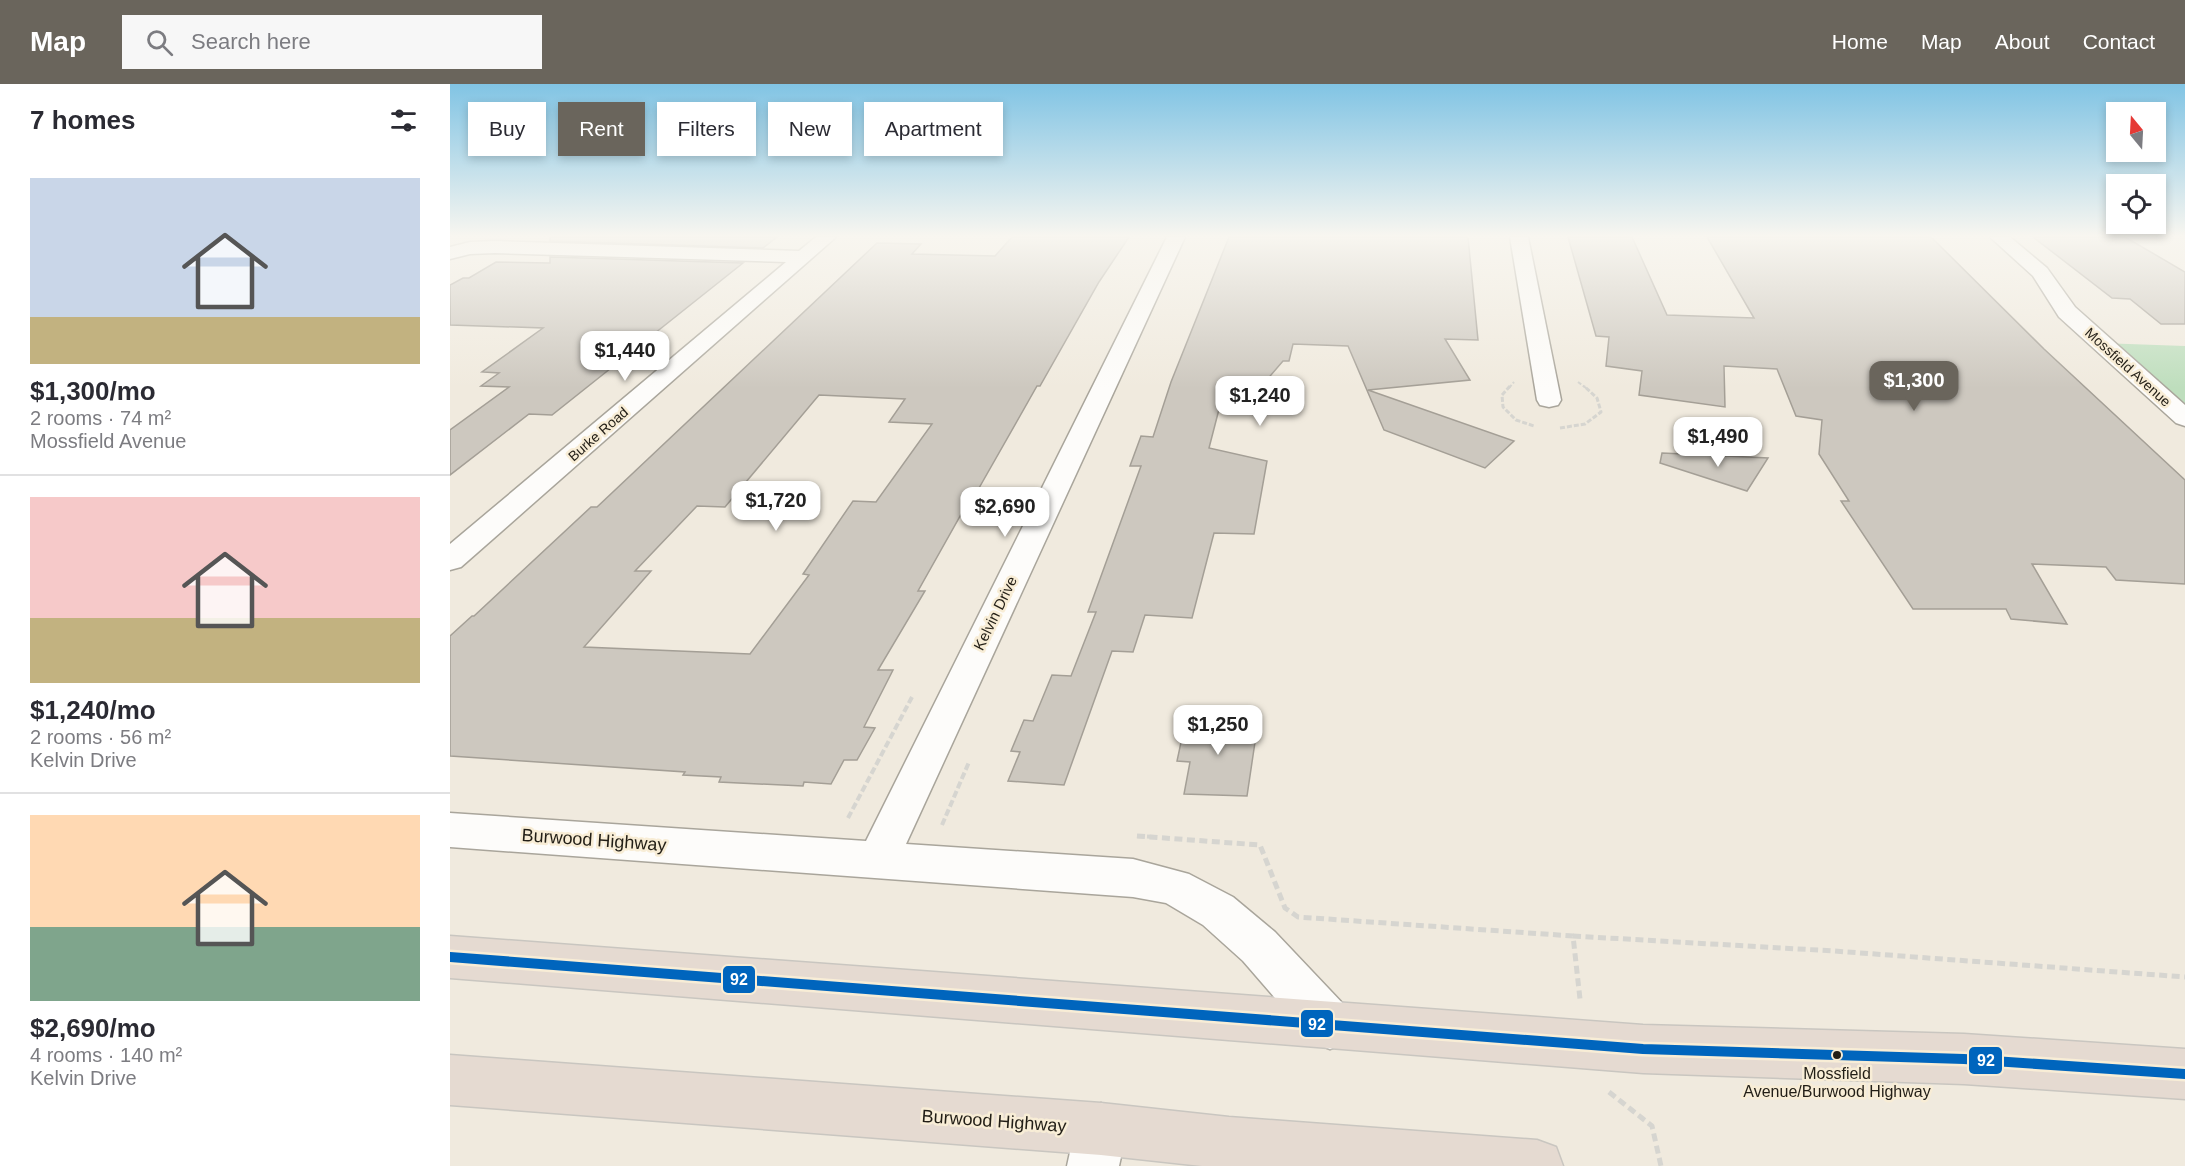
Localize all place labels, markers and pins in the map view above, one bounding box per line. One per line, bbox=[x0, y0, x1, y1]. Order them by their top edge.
pin: $1,440 bbox=[576, 331, 674, 382]
pin: $1,300 bbox=[1865, 361, 1963, 412]
pin: $1,240 bbox=[1211, 376, 1309, 427]
pin: $1,490 bbox=[1669, 417, 1767, 468]
pin: $1,720 bbox=[727, 481, 825, 532]
pin: $2,690 bbox=[956, 487, 1054, 538]
pin: $1,250 bbox=[1169, 705, 1267, 756]
marker: Mossfield Avenue/Burwood Highway bbox=[1831, 1049, 1843, 1061]
place label: Mossfield Avenue/Burwood Highway bbox=[1743, 1065, 1931, 1100]

